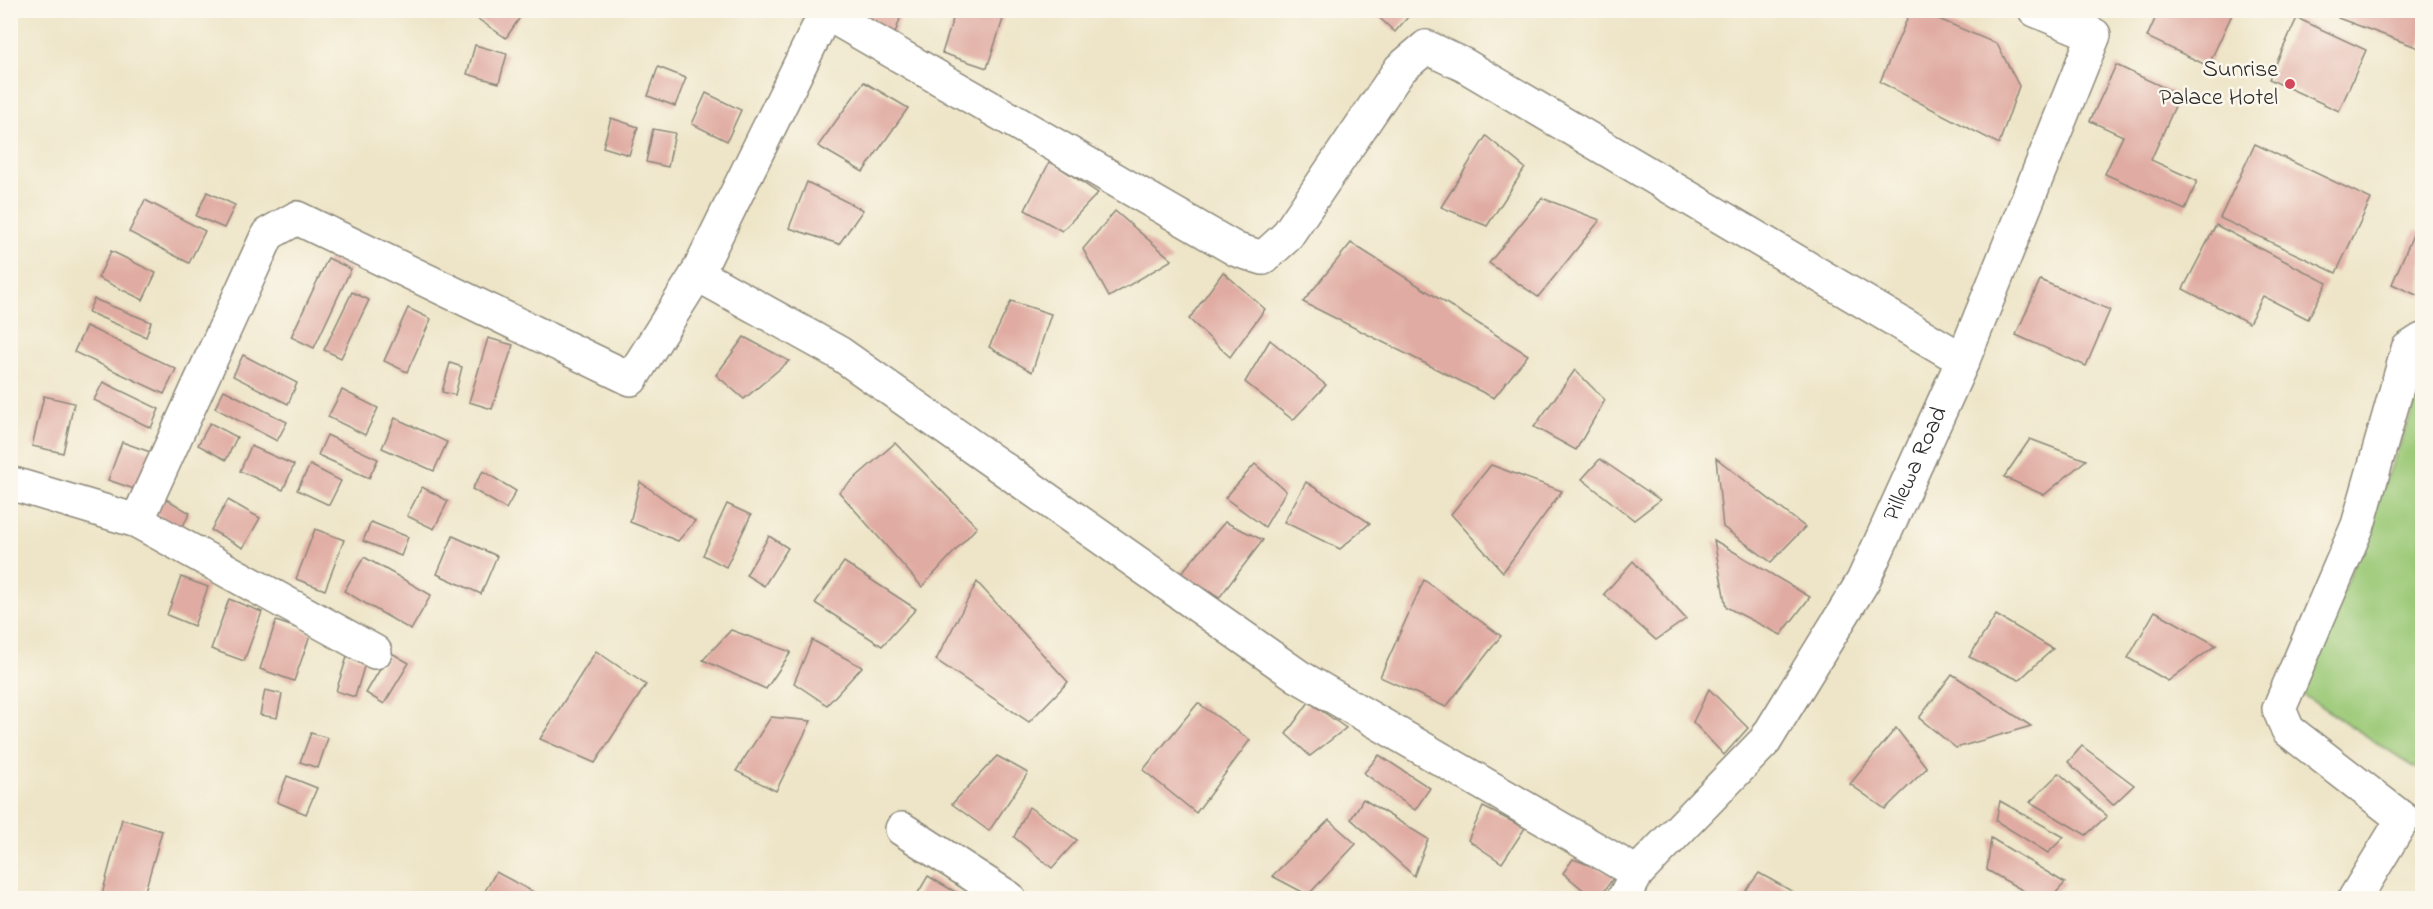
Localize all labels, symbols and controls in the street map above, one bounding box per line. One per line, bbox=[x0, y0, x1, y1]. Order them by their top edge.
place label: Sunrise Palace Hotel bbox=[2159, 53, 2278, 116]
marker: Sunrise Palace Hotel bbox=[2283, 77, 2297, 91]
street label: Pillewa Road bbox=[1875, 401, 1957, 527]

